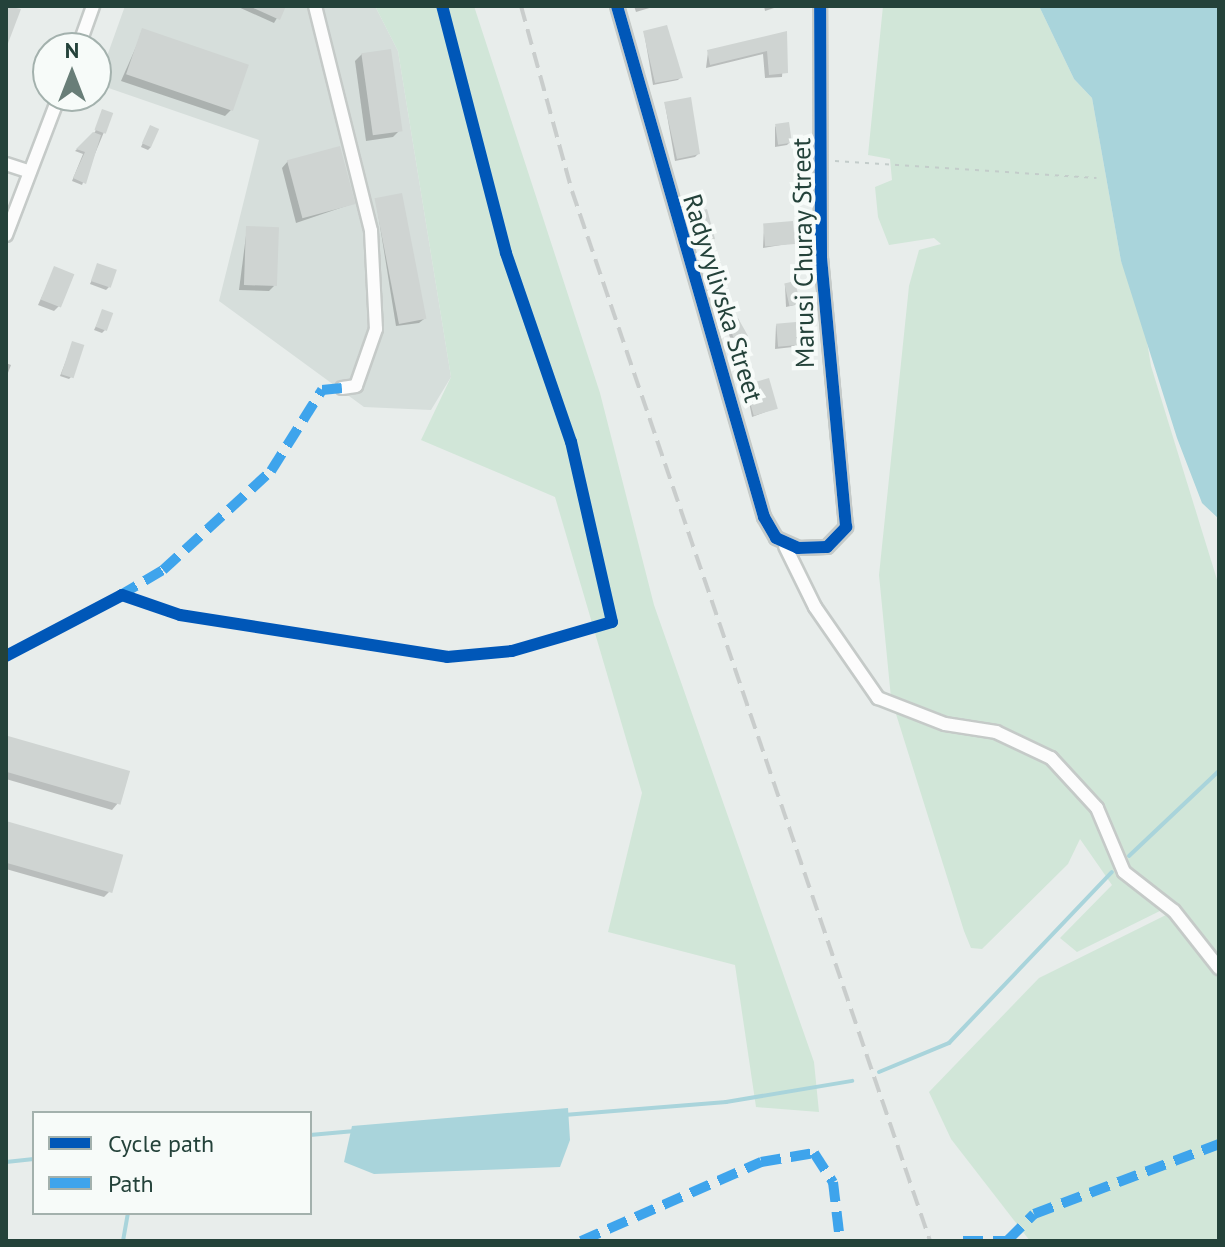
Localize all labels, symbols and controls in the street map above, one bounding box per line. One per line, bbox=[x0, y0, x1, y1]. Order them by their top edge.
north arrow bbox=[32, 32, 112, 112]
text: N bbox=[65, 36, 79, 64]
street label: Marusi Churay Street bbox=[785, 137, 821, 369]
street label: Radyvylivska Street bbox=[677, 190, 769, 406]
legend bbox=[32, 1111, 312, 1215]
text: Cycle path bbox=[108, 1128, 214, 1159]
text: Path bbox=[108, 1168, 154, 1199]

